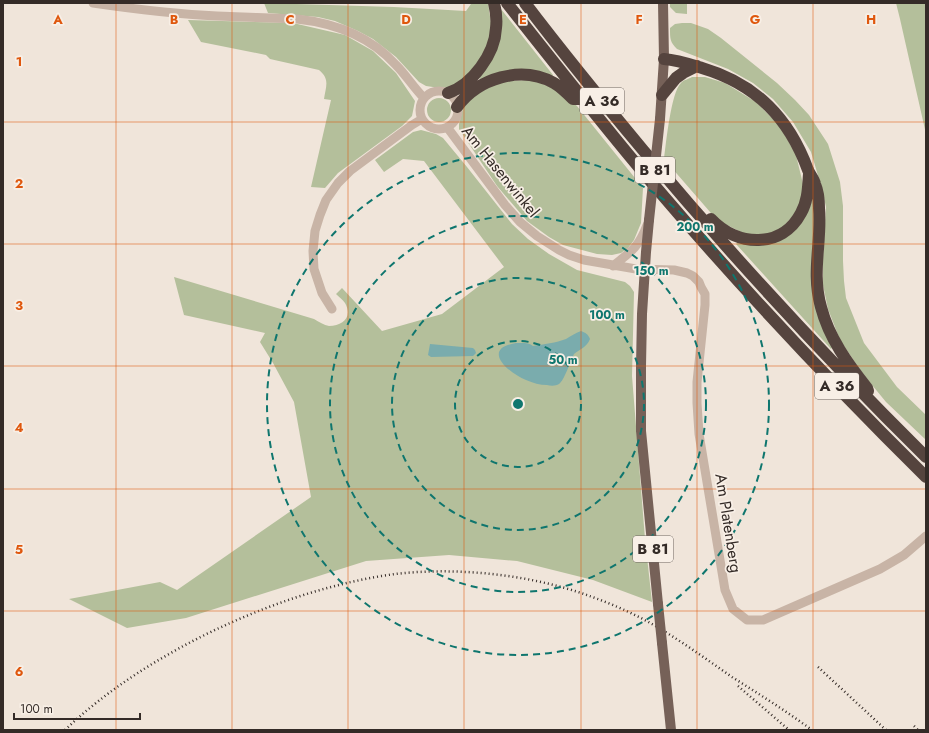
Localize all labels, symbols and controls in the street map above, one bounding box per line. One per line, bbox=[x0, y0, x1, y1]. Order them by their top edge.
text: A bbox=[52, 10, 63, 29]
text: B bbox=[170, 10, 179, 29]
text: C bbox=[285, 10, 295, 29]
text: D bbox=[401, 10, 411, 29]
text: E bbox=[519, 10, 527, 29]
text: F bbox=[635, 10, 643, 29]
text: G bbox=[750, 10, 761, 29]
text: H bbox=[866, 10, 876, 29]
text: 1 bbox=[16, 52, 22, 71]
road number: A 36 bbox=[580, 88, 624, 114]
street label: Am Hasenwinkel bbox=[456, 120, 545, 222]
road number: B 81 bbox=[635, 157, 675, 183]
text: 2 bbox=[15, 174, 23, 193]
text: 200 m bbox=[676, 218, 714, 236]
text: 150 m bbox=[633, 262, 669, 280]
text: 3 bbox=[15, 296, 23, 315]
text: 100 m bbox=[589, 306, 625, 324]
text: 50 m bbox=[548, 351, 578, 369]
road number: A 36 bbox=[815, 373, 859, 399]
centre of rings bbox=[511, 397, 525, 411]
text: 4 bbox=[14, 418, 24, 437]
street label: Am Platenberg bbox=[709, 472, 748, 574]
road number: B 81 bbox=[633, 536, 673, 562]
text: 5 bbox=[15, 540, 23, 559]
text: 6 bbox=[15, 662, 24, 681]
scale bar bbox=[14, 695, 140, 721]
text: 100 m bbox=[20, 700, 53, 718]

